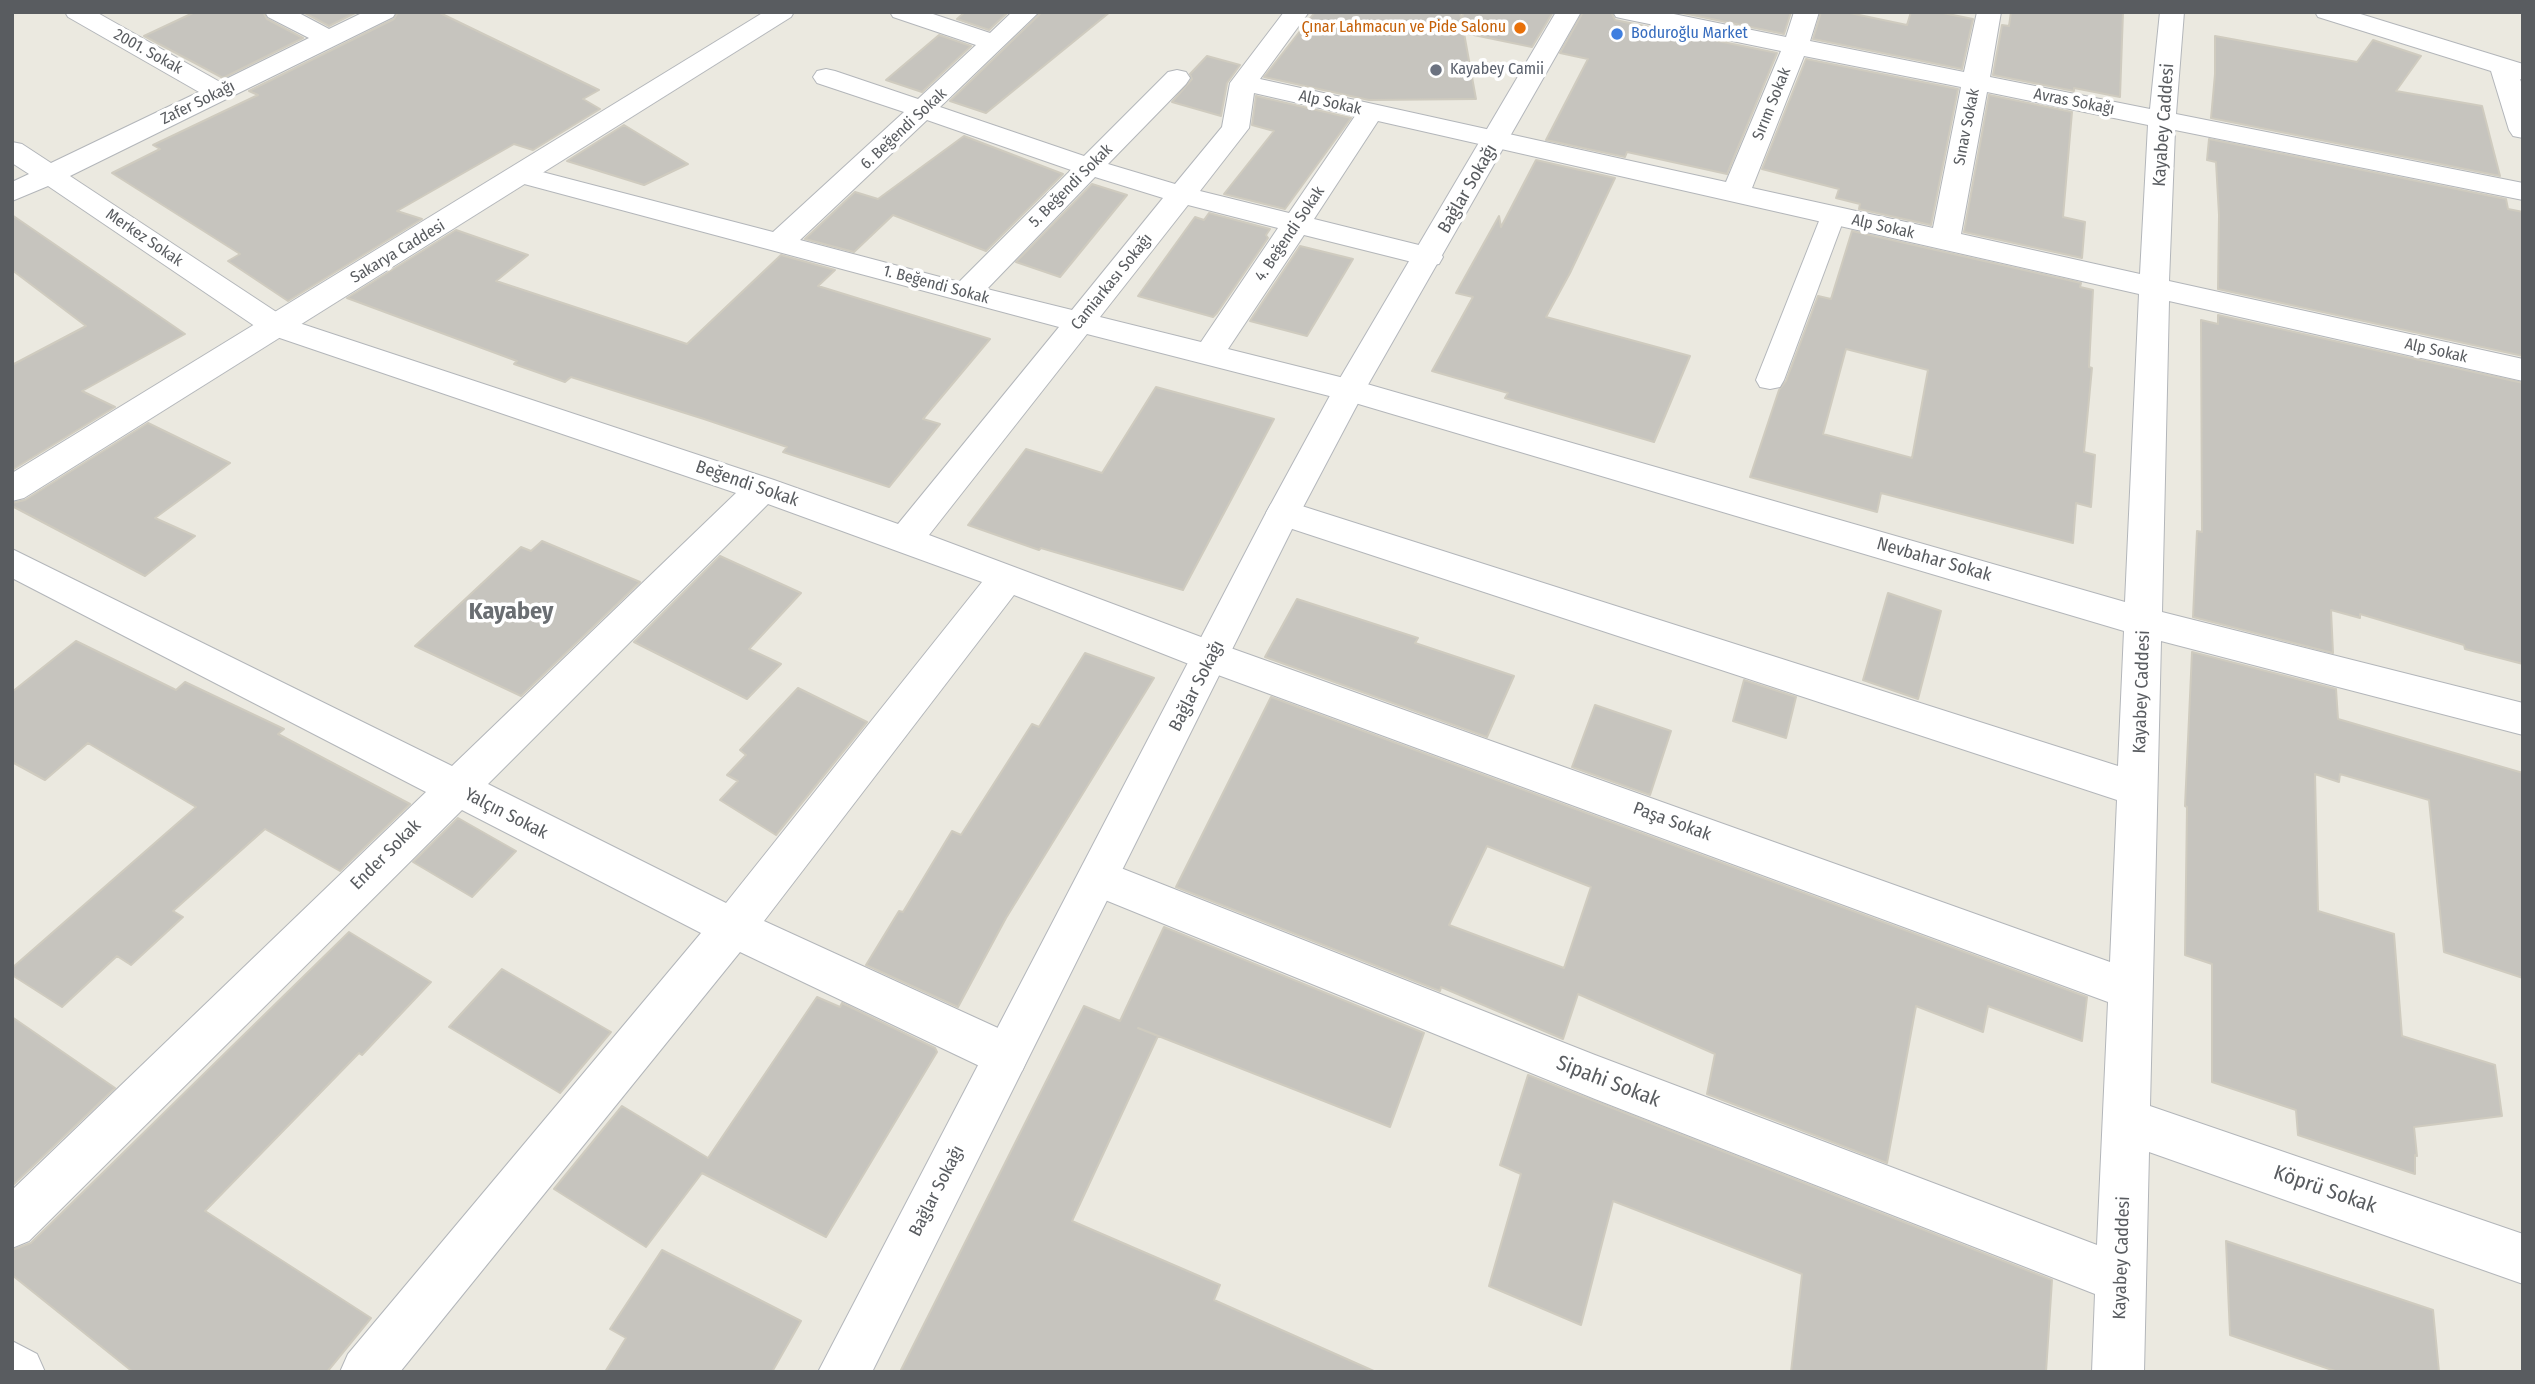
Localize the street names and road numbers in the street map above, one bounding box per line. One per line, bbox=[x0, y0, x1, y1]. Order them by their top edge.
street label: 2001. Sokak bbox=[110, 25, 186, 79]
street label: Kayabey Caddesi bbox=[2149, 63, 2179, 187]
street label: Sırım Sokak bbox=[1749, 65, 1795, 143]
street label: Zafer Sokağı bbox=[158, 77, 238, 129]
street label: 6. Beğendi Sokak bbox=[857, 84, 951, 174]
street label: Avras Sokağı bbox=[2032, 85, 2116, 119]
street label: Alp Sokak bbox=[1297, 86, 1363, 120]
street label: Sınav Sokak bbox=[1950, 87, 1984, 167]
street label: 5. Beğendi Sokak bbox=[1025, 140, 1117, 232]
street label: Bağlar Sokağı bbox=[1434, 141, 1502, 237]
street label: 4. Beğendi Sokak bbox=[1251, 183, 1329, 285]
street label: Merkez Sokak bbox=[102, 205, 186, 271]
street label: Alp Sokak bbox=[1850, 210, 1916, 244]
street label: Sakarya Caddesi bbox=[347, 216, 449, 288]
street label: Camiarkası Sokağı bbox=[1067, 230, 1157, 334]
street label: 1. Beğendi Sokak bbox=[881, 262, 991, 308]
street label: Alp Sokak bbox=[2403, 334, 2469, 368]
street label: Beğendi Sokak bbox=[693, 456, 801, 512]
street label: Nevbahar Sokak bbox=[1874, 533, 1994, 587]
street label: Kayabey Caddesi bbox=[2129, 630, 2155, 754]
street label: Bağlar Sokağı bbox=[1165, 637, 1229, 735]
street label: Yalçın Sokak bbox=[461, 784, 551, 844]
street label: Paşa Sokak bbox=[1630, 798, 1714, 846]
street label: Ender Sokak bbox=[346, 815, 426, 895]
street label: Sipahi Sokak bbox=[1552, 1051, 1664, 1113]
street label: Bağlar Sokağı bbox=[905, 1142, 969, 1240]
street label: Köprü Sokak bbox=[2270, 1161, 2380, 1219]
street label: Kayabey Caddesi bbox=[2109, 1196, 2135, 1320]

